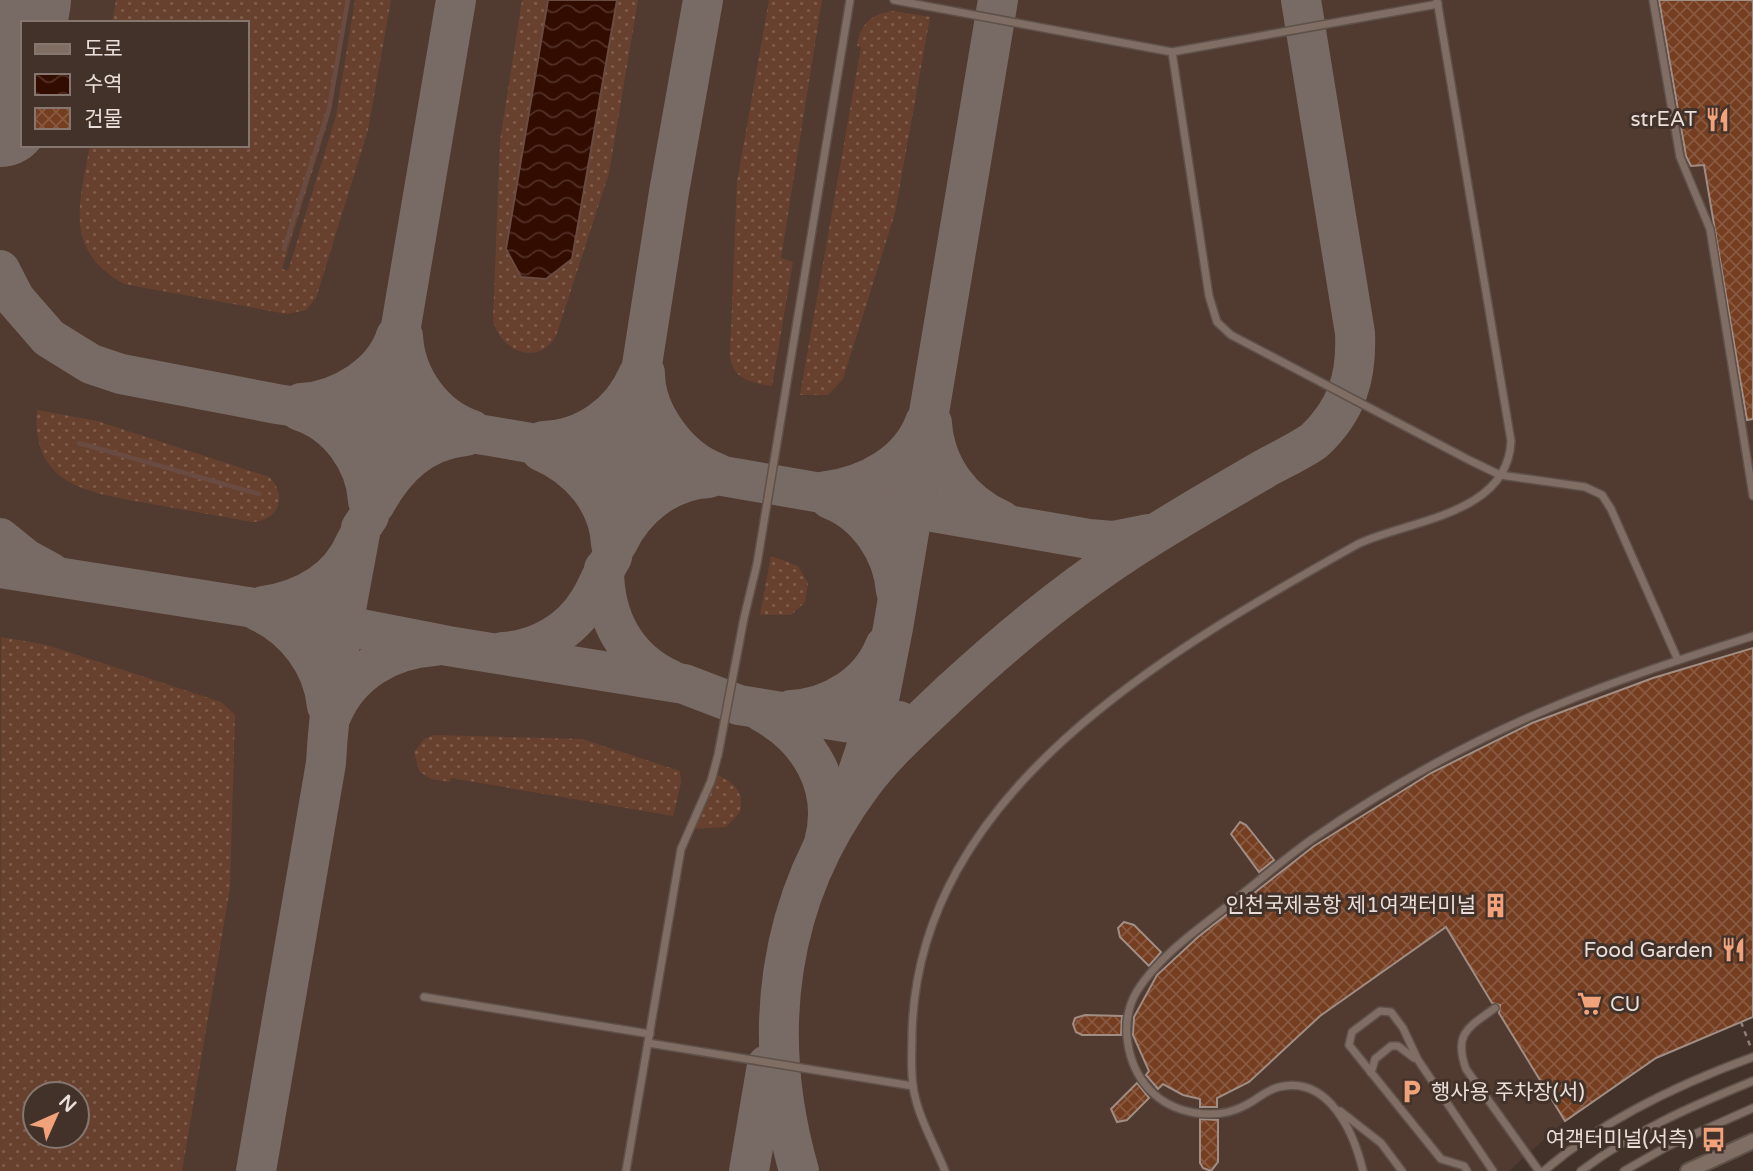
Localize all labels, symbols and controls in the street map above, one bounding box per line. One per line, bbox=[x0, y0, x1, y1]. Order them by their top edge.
legend bbox=[21, 21, 248, 147]
text: 도로 bbox=[84, 37, 123, 62]
text: 수역 bbox=[84, 72, 123, 97]
restaurant icon: strEAT bbox=[1703, 105, 1731, 133]
text: 건물 bbox=[84, 107, 123, 132]
place label: strEAT bbox=[1630, 107, 1697, 132]
building icon: 인천국제공항 제1여객터미널 bbox=[1482, 891, 1510, 919]
place label: 인천국제공항 제1여객터미널 bbox=[1226, 893, 1476, 918]
restaurant icon: Food Garden bbox=[1719, 936, 1747, 964]
place label: Food Garden bbox=[1583, 938, 1713, 963]
supermarket icon: CU bbox=[1576, 990, 1604, 1018]
place label: CU bbox=[1610, 992, 1641, 1017]
parking icon: 행사용 주차장(서) bbox=[1397, 1078, 1425, 1106]
north arrow bbox=[21, 1080, 91, 1150]
place label: 행사용 주차장(서) bbox=[1431, 1080, 1585, 1105]
text: N bbox=[54, 1091, 80, 1117]
bus stop icon: 여객터미널(서측) bbox=[1700, 1125, 1728, 1153]
place label: 여객터미널(서측) bbox=[1546, 1127, 1694, 1152]

